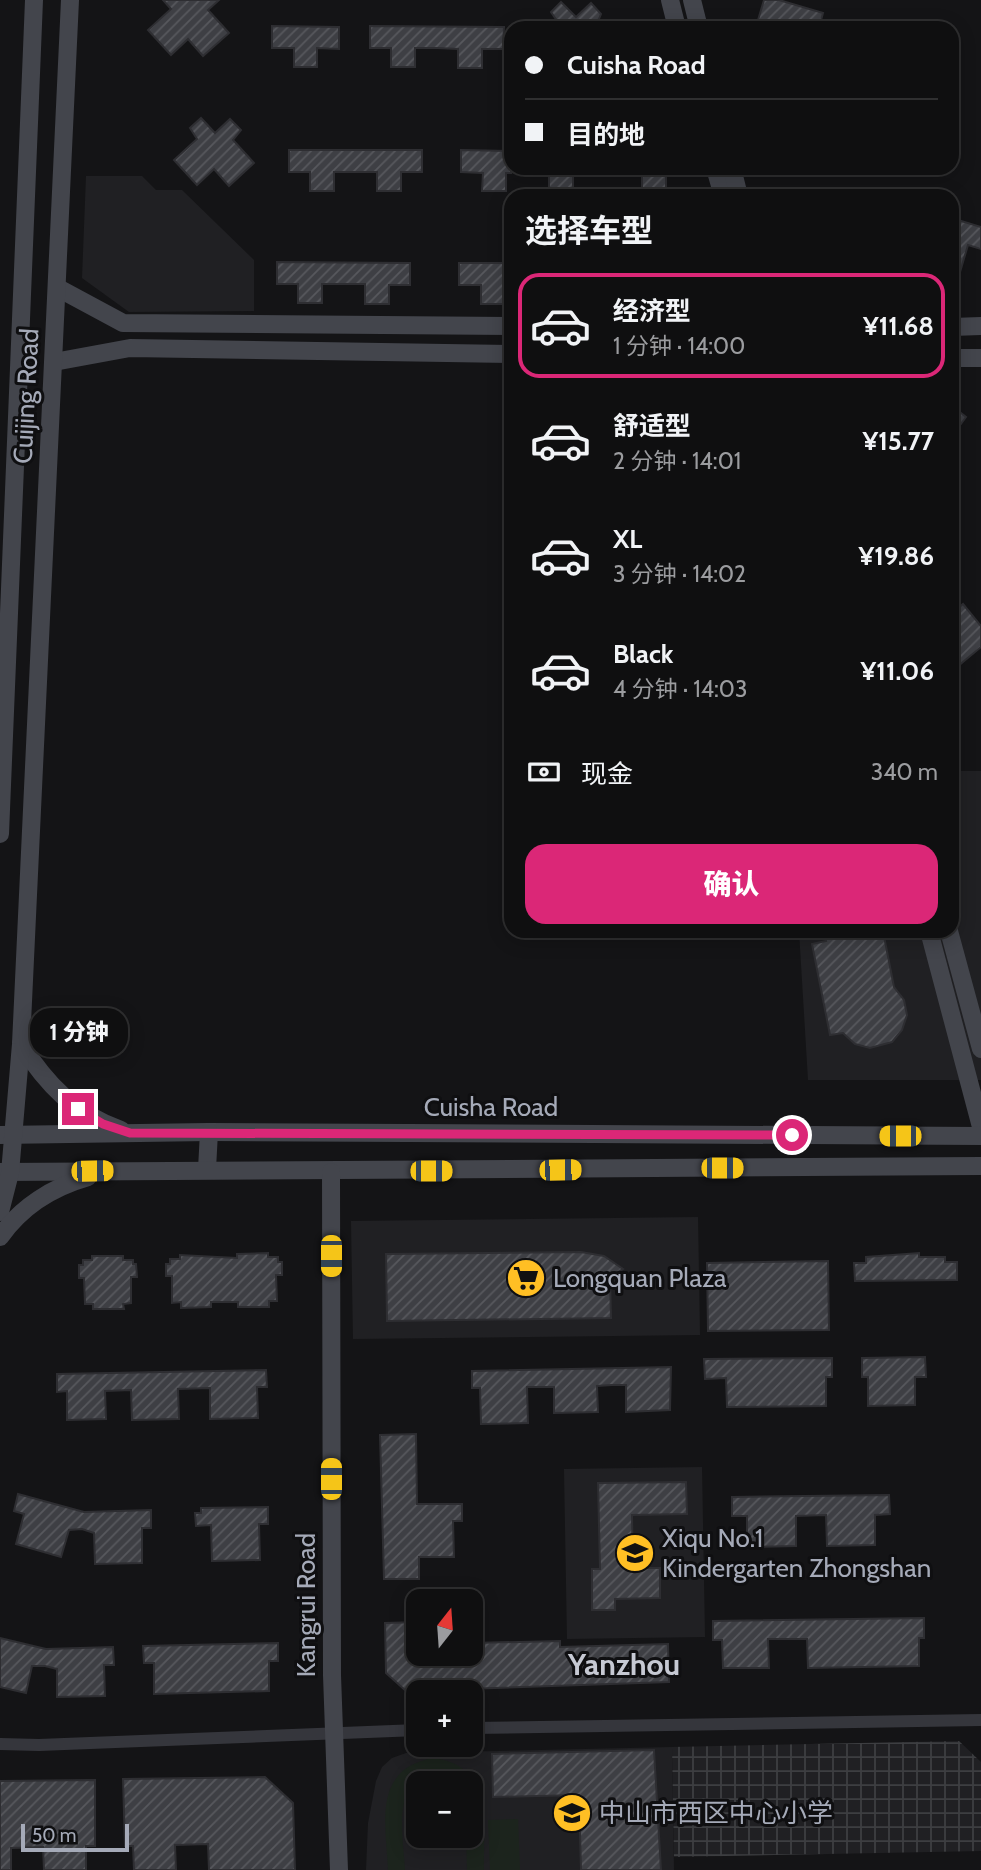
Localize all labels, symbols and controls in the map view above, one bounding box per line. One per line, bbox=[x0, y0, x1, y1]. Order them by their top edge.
text: Cuisha Road bbox=[567, 49, 706, 81]
text: 目的地 bbox=[567, 119, 645, 151]
text: 选择车型 bbox=[525, 211, 653, 250]
icon: car bbox=[529, 294, 592, 357]
text: 经济型 bbox=[613, 295, 691, 327]
text: ¥11.68 bbox=[863, 310, 934, 342]
street label: Cuijing Road bbox=[6, 327, 46, 465]
text: 1 分钟 · 14:00 bbox=[613, 332, 745, 360]
icon: car bbox=[529, 409, 592, 472]
text: 舒适型 bbox=[613, 410, 691, 442]
text: ¥15.77 bbox=[862, 425, 934, 457]
text: 2 分钟 · 14:01 bbox=[613, 447, 741, 475]
text: XL bbox=[613, 523, 642, 555]
icon: car bbox=[529, 524, 592, 587]
text: ¥19.86 bbox=[858, 540, 934, 572]
text: 3 分钟 · 14:02 bbox=[613, 560, 746, 588]
text: Black bbox=[613, 638, 673, 670]
icon: car bbox=[529, 639, 592, 702]
text: ¥11.06 bbox=[861, 655, 934, 687]
text: 4 分钟 · 14:03 bbox=[613, 675, 747, 703]
icon: cash bbox=[525, 753, 563, 791]
text: 现金 bbox=[581, 758, 633, 790]
text: 340 m bbox=[871, 758, 938, 786]
button: 确认 bbox=[525, 844, 938, 924]
callout: 1 分钟 bbox=[29, 1007, 127, 1056]
text: 1 分钟 bbox=[49, 1018, 109, 1046]
street label: Cuisha Road bbox=[424, 1091, 558, 1123]
route end bbox=[62, 1093, 94, 1125]
route start bbox=[776, 1119, 808, 1151]
car bbox=[880, 1126, 922, 1147]
car bbox=[702, 1158, 744, 1179]
car bbox=[539, 1159, 582, 1181]
car bbox=[71, 1160, 114, 1182]
car bbox=[411, 1161, 453, 1182]
car bbox=[321, 1235, 342, 1277]
supermarket icon: Longquan Plaza bbox=[505, 1257, 547, 1299]
place label: Longquan Plaza bbox=[553, 1262, 727, 1294]
car bbox=[321, 1458, 342, 1500]
place label: Xiqu No.1 Kindergarten Zhongshan bbox=[662, 1522, 931, 1584]
school or university icon: Xiqu No.1 Kindergarten Zhongshan bbox=[614, 1532, 656, 1574]
street label: Kangrui Road bbox=[290, 1533, 322, 1677]
north arrow bbox=[406, 1589, 483, 1666]
map controls bbox=[406, 1589, 483, 1848]
district label: Yanzhou bbox=[567, 1646, 680, 1683]
button: + bbox=[406, 1680, 483, 1757]
button: − bbox=[406, 1771, 483, 1848]
school or university icon: 中山市西区中心小学 bbox=[551, 1792, 593, 1834]
place label: 中山市西区中心小学 bbox=[599, 1797, 833, 1829]
scale bar bbox=[21, 1821, 130, 1853]
text: 50 m bbox=[32, 1824, 76, 1847]

